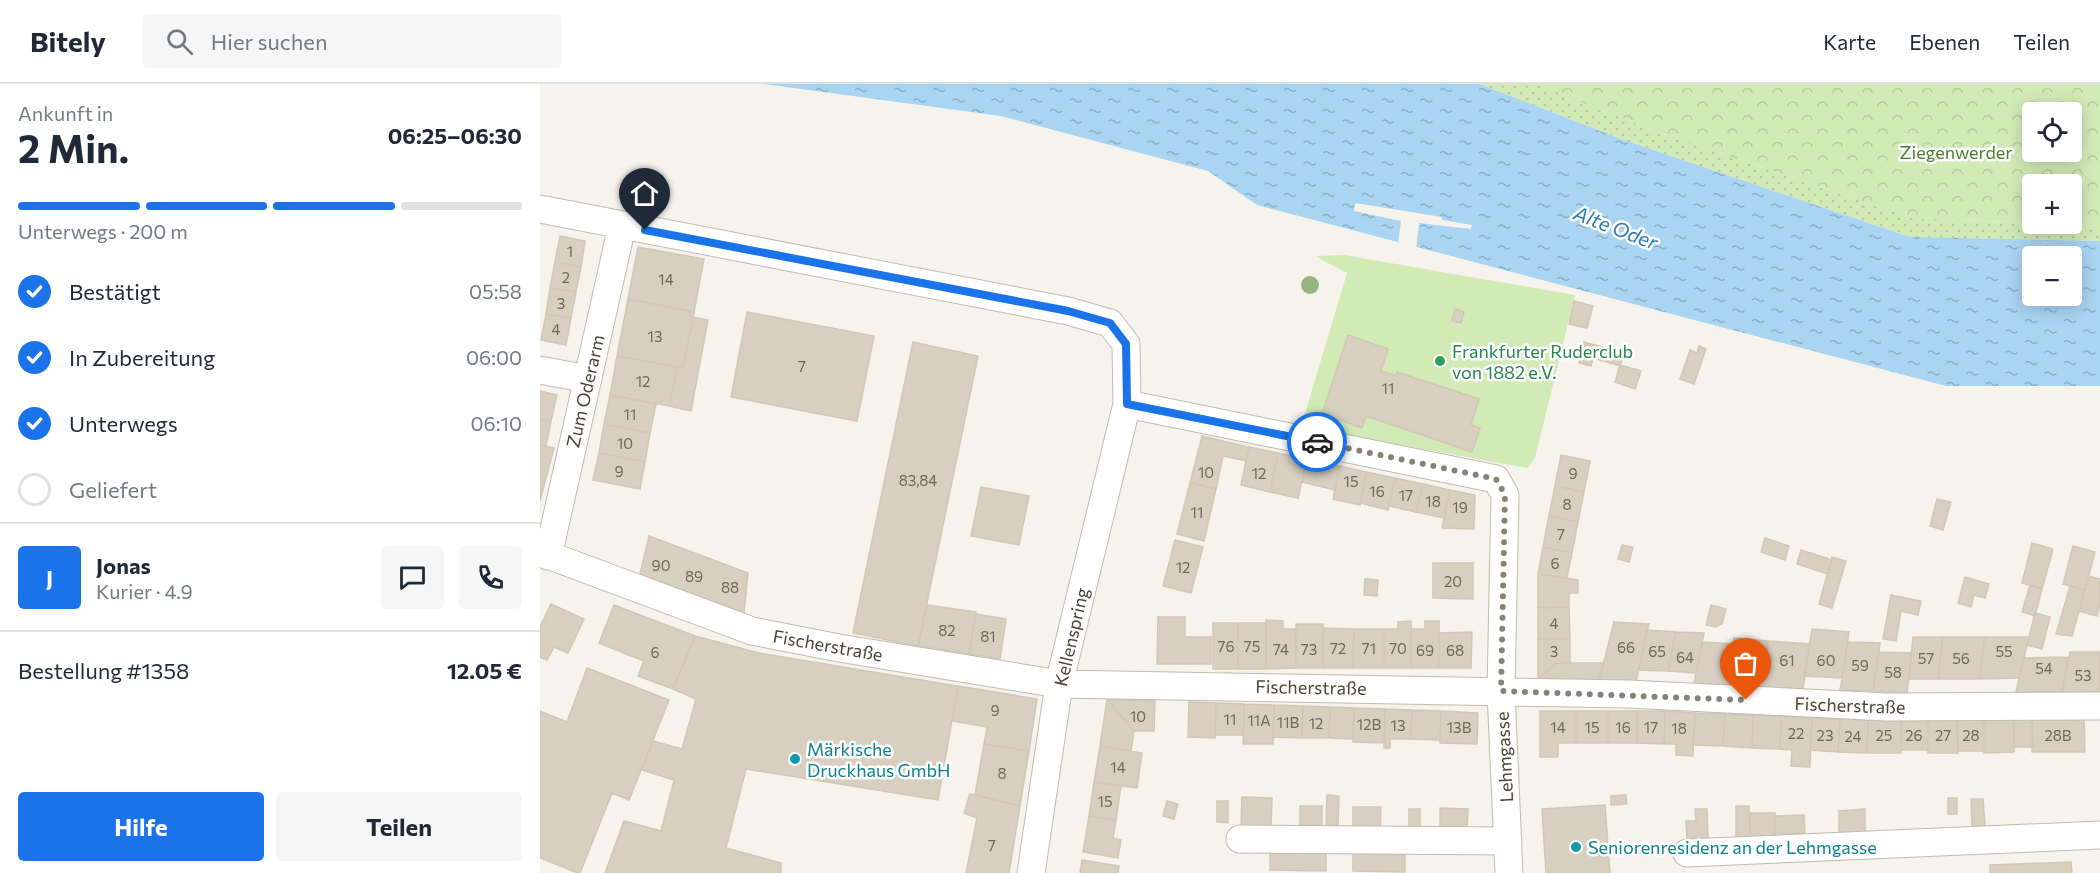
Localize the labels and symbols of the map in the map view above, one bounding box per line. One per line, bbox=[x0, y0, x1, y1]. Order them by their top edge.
park label: Ziegenwerder bbox=[1900, 141, 2012, 163]
pin bbox=[619, 168, 670, 230]
water label: Alte Oder bbox=[1570, 200, 1662, 254]
house number: 1 bbox=[567, 242, 573, 260]
house number: 2 bbox=[562, 268, 570, 286]
house number: 14 bbox=[658, 270, 674, 288]
house number: 3 bbox=[557, 294, 565, 312]
house number: 4 bbox=[552, 320, 561, 338]
house number: 13 bbox=[648, 327, 662, 345]
street label: Zum Oderarm bbox=[561, 332, 609, 450]
place label: Frankfurter Ruderclub von 1882 e.V. bbox=[1452, 340, 1633, 383]
marker: Frankfurter Ruderclub von 1882 e.V. bbox=[1433, 354, 1447, 368]
house number: 7 bbox=[798, 357, 806, 375]
house number: 12 bbox=[636, 372, 650, 390]
house number: 11 bbox=[1382, 379, 1394, 397]
house number: 11 bbox=[624, 405, 636, 423]
courier bbox=[1287, 412, 1347, 472]
house number: 10 bbox=[617, 434, 633, 452]
house number: 9 bbox=[614, 462, 624, 480]
house number: 10 bbox=[1198, 463, 1214, 481]
house number: 12 bbox=[1252, 464, 1266, 482]
house number: 9 bbox=[1568, 464, 1578, 482]
house number: 83,84 bbox=[899, 471, 937, 489]
house number: 15 bbox=[1343, 472, 1359, 490]
house number: 16 bbox=[1369, 482, 1385, 500]
house number: 17 bbox=[1399, 486, 1413, 504]
house number: 18 bbox=[1425, 492, 1441, 510]
house number: 8 bbox=[1562, 495, 1572, 513]
house number: 19 bbox=[1452, 498, 1468, 516]
house number: 11 bbox=[1191, 503, 1203, 521]
house number: 7 bbox=[1557, 525, 1565, 543]
house number: 6 bbox=[1550, 554, 1560, 572]
house number: 90 bbox=[652, 556, 670, 574]
house number: 12 bbox=[1176, 558, 1190, 576]
house number: 89 bbox=[685, 567, 703, 585]
house number: 20 bbox=[1444, 572, 1462, 590]
house number: 88 bbox=[721, 578, 739, 596]
street label: Kellenspring bbox=[1049, 585, 1093, 688]
house number: 4 bbox=[1550, 614, 1559, 632]
house number: 82 bbox=[938, 621, 956, 639]
street label: Fischerstraße bbox=[771, 625, 885, 665]
house number: 81 bbox=[980, 627, 996, 645]
house number: 76 bbox=[1218, 637, 1234, 655]
house number: 75 bbox=[1244, 637, 1260, 655]
house number: 66 bbox=[1617, 638, 1635, 656]
pin bbox=[1720, 638, 1771, 700]
house number: 72 bbox=[1330, 639, 1346, 657]
house number: 71 bbox=[1362, 639, 1376, 657]
house number: 70 bbox=[1389, 639, 1407, 657]
house number: 74 bbox=[1273, 640, 1289, 658]
house number: 73 bbox=[1301, 640, 1317, 658]
house number: 69 bbox=[1416, 641, 1434, 659]
house number: 68 bbox=[1446, 641, 1464, 659]
house number: 3 bbox=[1550, 642, 1558, 660]
house number: 65 bbox=[1648, 642, 1666, 660]
house number: 55 bbox=[1995, 642, 2013, 660]
house number: 6 bbox=[650, 643, 660, 661]
house number: 64 bbox=[1676, 648, 1694, 666]
house number: 57 bbox=[1918, 649, 1934, 667]
house number: 56 bbox=[1952, 649, 1970, 667]
house number: 61 bbox=[1779, 651, 1795, 669]
house number: 60 bbox=[1817, 651, 1835, 669]
house number: 59 bbox=[1851, 656, 1869, 674]
house number: 54 bbox=[2035, 659, 2053, 677]
house number: 58 bbox=[1884, 663, 1902, 681]
house number: 53 bbox=[2074, 666, 2092, 684]
street label: Fischerstraße bbox=[1255, 675, 1367, 699]
street label: Fischerstraße bbox=[1794, 692, 1906, 718]
house number: 9 bbox=[990, 701, 1000, 719]
house number: 10 bbox=[1130, 707, 1146, 725]
house number: 11 bbox=[1224, 710, 1236, 728]
house number: 11A bbox=[1247, 711, 1271, 729]
street label: Lehmgasse bbox=[1491, 711, 1517, 803]
house number: 11B bbox=[1277, 713, 1300, 731]
house number: 12 bbox=[1309, 714, 1323, 732]
house number: 12B bbox=[1357, 715, 1382, 733]
house number: 13 bbox=[1391, 716, 1405, 734]
house number: 13B bbox=[1447, 718, 1472, 736]
house number: 14 bbox=[1550, 718, 1566, 736]
house number: 15 bbox=[1584, 718, 1600, 736]
house number: 16 bbox=[1615, 718, 1631, 736]
house number: 17 bbox=[1644, 718, 1658, 736]
house number: 18 bbox=[1671, 719, 1687, 737]
house number: 22 bbox=[1788, 724, 1804, 742]
house number: 23 bbox=[1817, 726, 1833, 744]
house number: 25 bbox=[1876, 726, 1892, 744]
house number: 26 bbox=[1905, 726, 1923, 744]
house number: 27 bbox=[1935, 726, 1951, 744]
house number: 28 bbox=[1962, 726, 1980, 744]
house number: 28B bbox=[2044, 726, 2072, 744]
house number: 24 bbox=[1844, 727, 1862, 745]
place label: Märkische Druckhaus GmbH bbox=[807, 738, 951, 781]
marker: Märkische Druckhaus GmbH bbox=[788, 752, 802, 766]
house number: 14 bbox=[1110, 758, 1126, 776]
house number: 8 bbox=[997, 764, 1007, 782]
house number: 15 bbox=[1097, 792, 1113, 810]
house number: 7 bbox=[988, 836, 996, 854]
place label: Seniorenresidenz an der Lehmgasse bbox=[1588, 836, 1877, 858]
marker: Seniorenresidenz an der Lehmgasse bbox=[1569, 840, 1583, 854]

